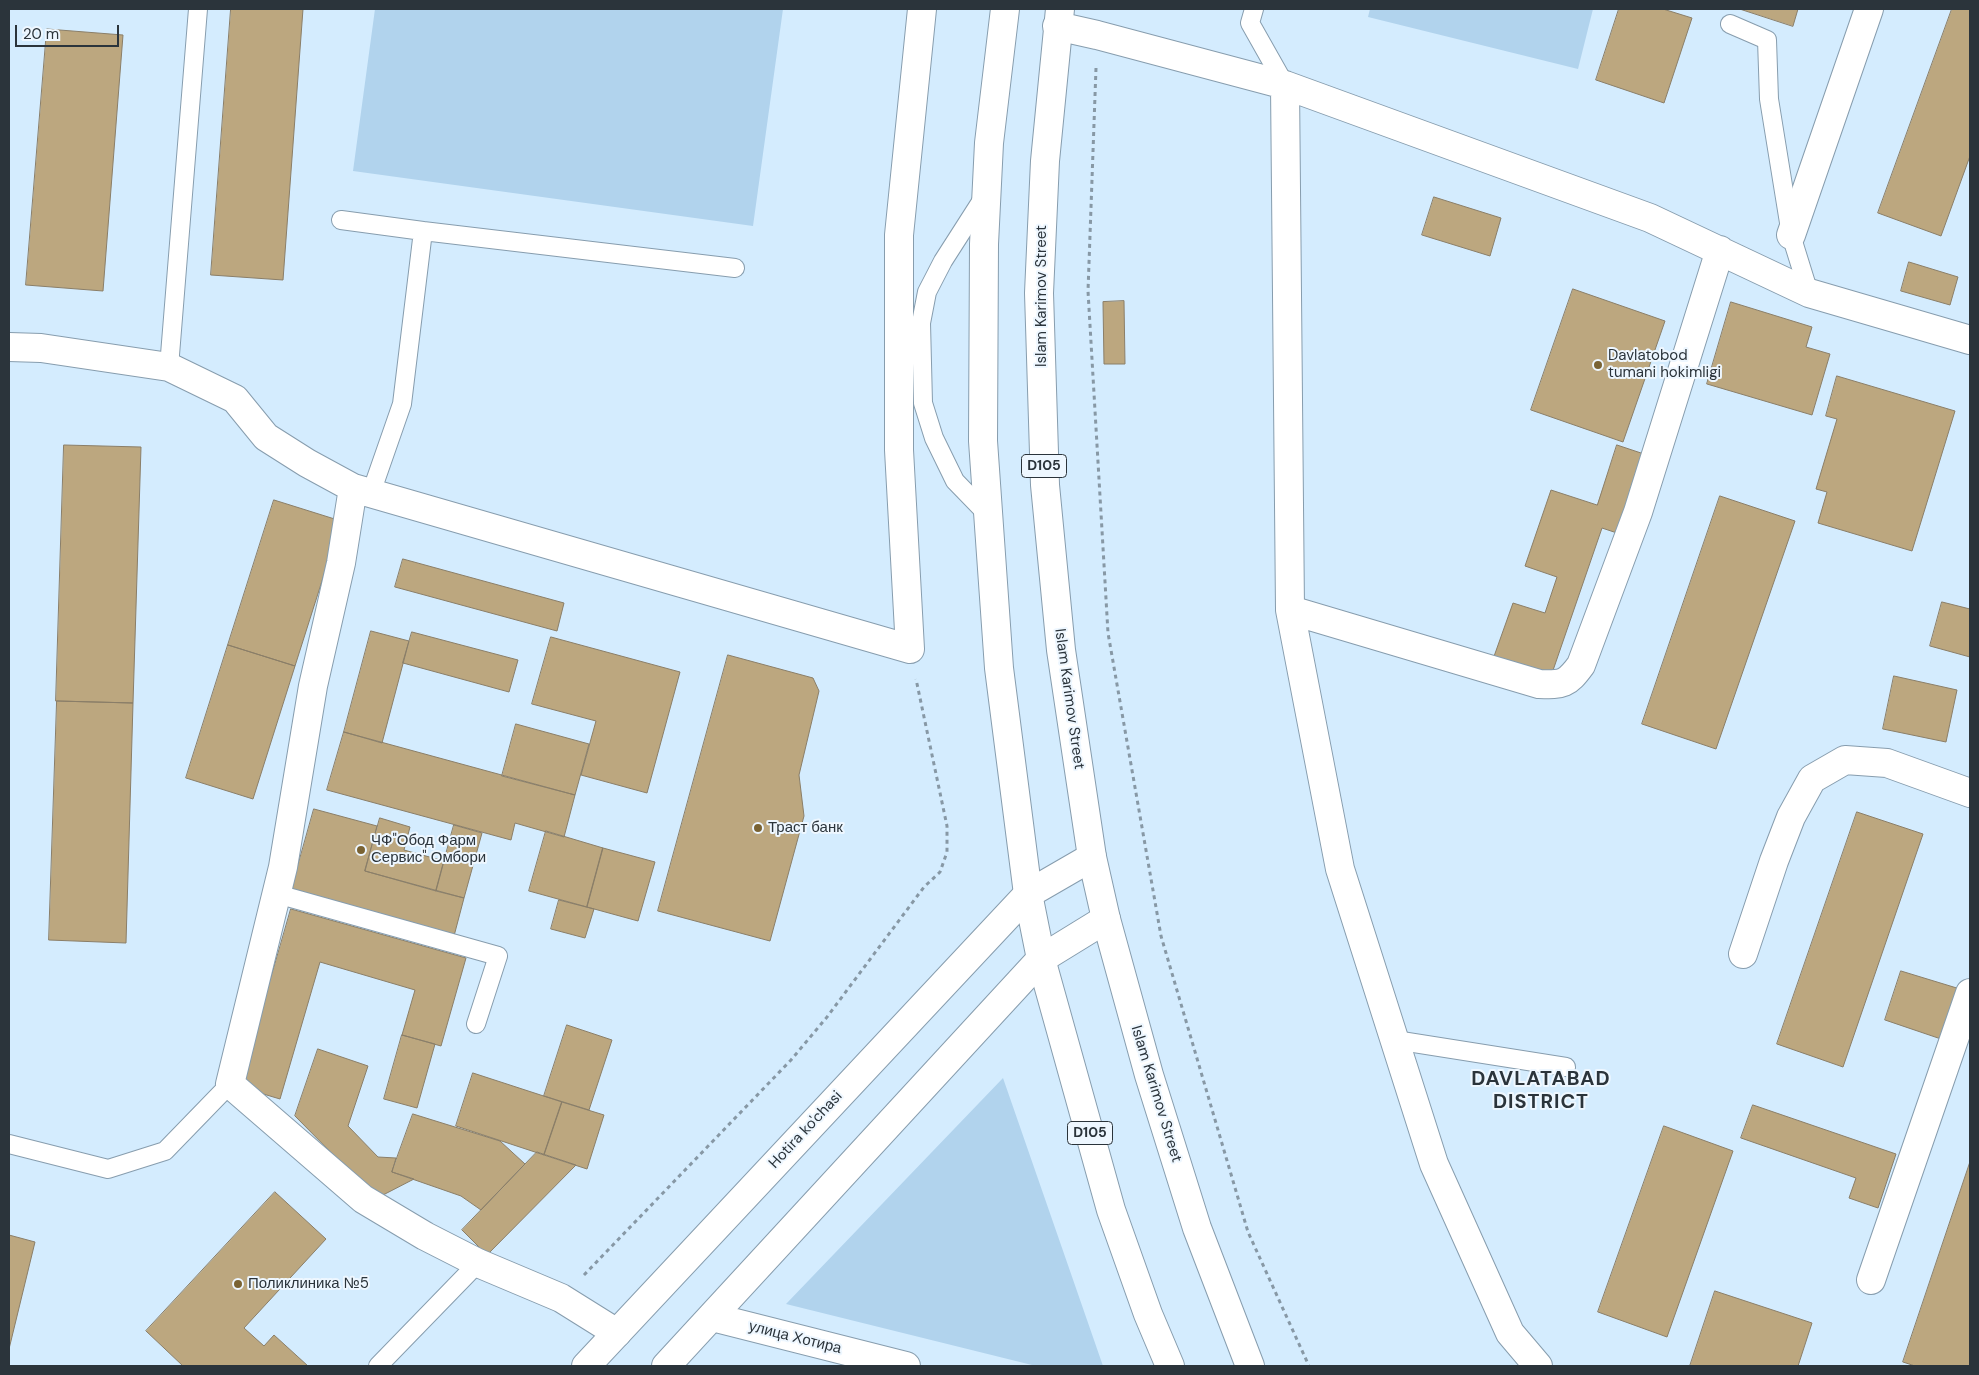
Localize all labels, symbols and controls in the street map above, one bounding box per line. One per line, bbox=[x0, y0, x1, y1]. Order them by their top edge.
scale bar bbox=[18, 15, 121, 47]
text: 20 m bbox=[23, 24, 59, 44]
street label: Islam Karimov Street bbox=[1033, 225, 1051, 367]
place label: Davlatobod tumani hokimligi bbox=[1608, 347, 1721, 382]
marker: Davlatobod tumani hokimligi bbox=[1592, 359, 1604, 371]
road number: D105 bbox=[1022, 454, 1066, 478]
street label: Islam Karimov Street bbox=[1050, 627, 1088, 771]
place label: Траст банк bbox=[768, 819, 843, 837]
marker: Траст банк bbox=[752, 822, 764, 834]
place label: ЧФ"Обод Фарм Сервис" Омбори bbox=[371, 832, 486, 867]
marker: ЧФ"Обод Фарм Сервис" Омбори bbox=[355, 844, 367, 856]
street label: Islam Karimov Street bbox=[1127, 1024, 1185, 1164]
district label: DAVLATABAD DISTRICT bbox=[1470, 1068, 1612, 1115]
street label: Hotira ko'chasi bbox=[765, 1087, 847, 1173]
road number: D105 bbox=[1068, 1122, 1112, 1144]
place label: Поликлиника №5 bbox=[248, 1275, 369, 1293]
marker: Поликлиника №5 bbox=[232, 1278, 244, 1290]
street label: улица Хотира bbox=[747, 1318, 843, 1358]

